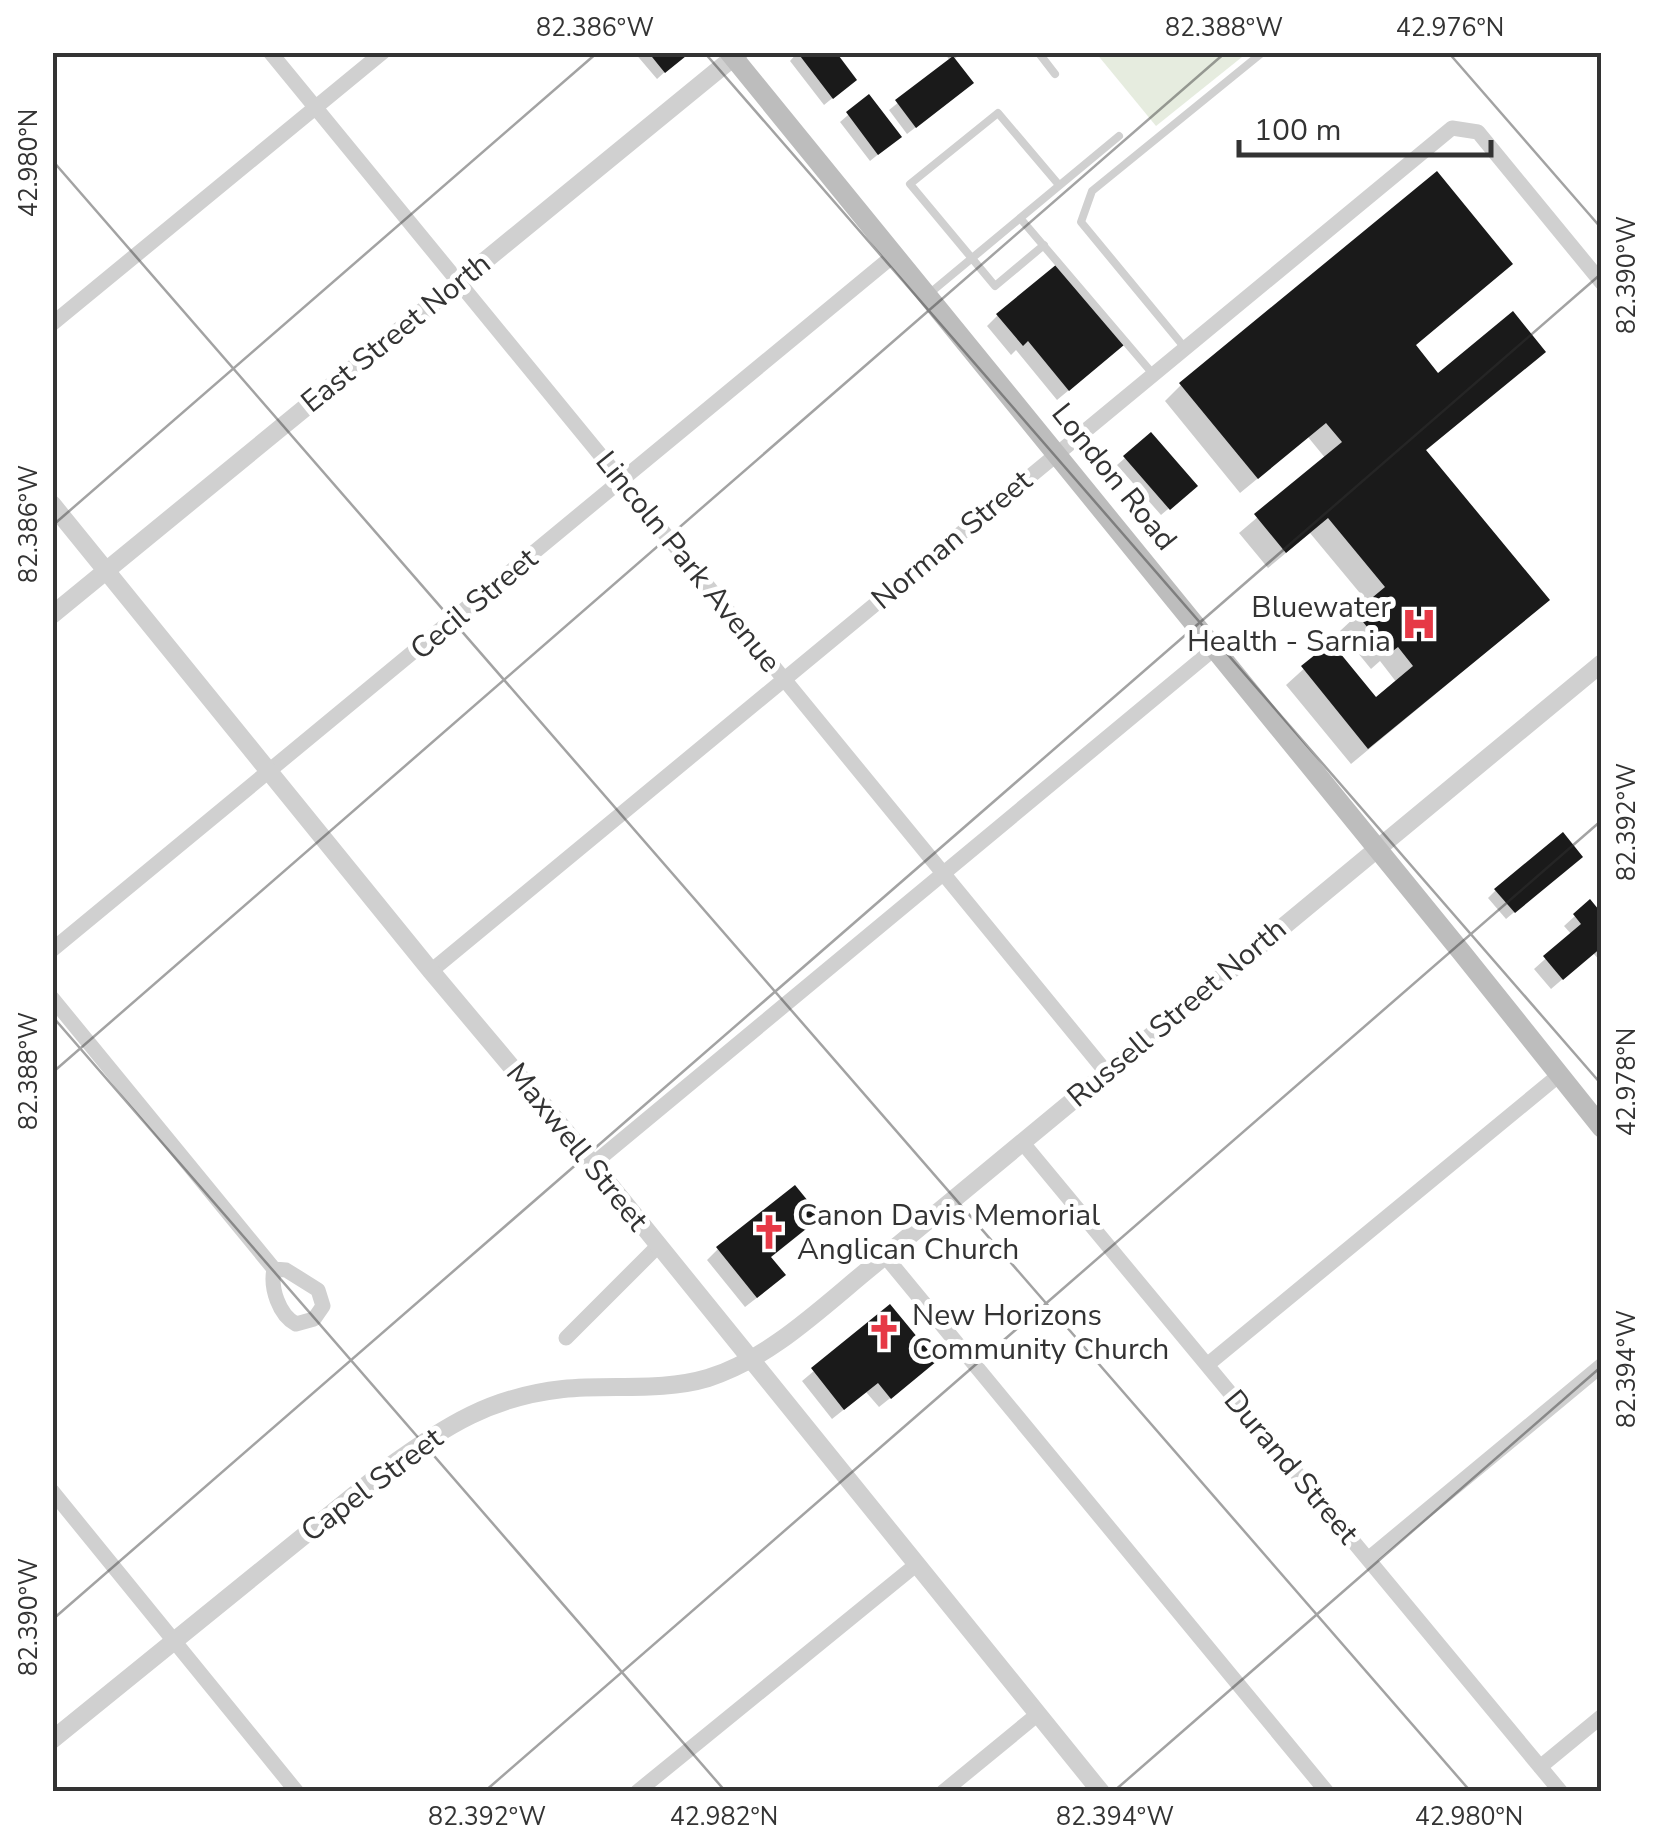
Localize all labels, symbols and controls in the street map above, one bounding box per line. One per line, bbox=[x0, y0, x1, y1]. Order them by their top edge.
text: 82.386°W bbox=[536, 11, 654, 45]
text: 82.388°W bbox=[1165, 11, 1283, 45]
text: 42.976°N bbox=[1396, 11, 1504, 45]
scale bar bbox=[1239, 95, 1492, 157]
text: 42.980°N bbox=[12, 109, 46, 217]
text: 100 m bbox=[1254, 110, 1341, 151]
text: 82.390°W bbox=[1610, 216, 1644, 334]
street label: East Street North bbox=[292, 244, 500, 422]
street label: London Road bbox=[1042, 395, 1186, 559]
street label: Lincoln Park Avenue bbox=[586, 443, 790, 681]
street label: Norman Street bbox=[863, 460, 1041, 619]
text: 82.386°W bbox=[12, 465, 46, 583]
street label: Cecil Street bbox=[402, 538, 547, 669]
place label: Bluewater Health - Sarnia bbox=[1187, 587, 1391, 662]
hospital icon: Bluewater Health - Sarnia bbox=[1400, 605, 1438, 643]
text: 82.392°W bbox=[1610, 763, 1644, 881]
street label: Russell Street North bbox=[1059, 909, 1295, 1117]
text: 82.388°W bbox=[12, 1012, 46, 1130]
text: 42.978°N bbox=[1610, 1028, 1644, 1136]
street label: Maxwell Street bbox=[496, 1054, 658, 1240]
place label: Canon Davis Memorial Anglican Church bbox=[797, 1195, 1100, 1270]
church icon: Canon Davis Memorial Anglican Church bbox=[750, 1213, 788, 1251]
place label: New Horizons Community Church bbox=[912, 1295, 1169, 1370]
text: 82.394°W bbox=[1610, 1310, 1644, 1428]
church icon: New Horizons Community Church bbox=[865, 1313, 903, 1351]
street label: Durand Street bbox=[1214, 1381, 1368, 1553]
street label: Capel Street bbox=[293, 1418, 452, 1552]
text: 82.390°W bbox=[12, 1558, 46, 1676]
text: 82.392°W bbox=[428, 1800, 546, 1834]
text: 42.982°N bbox=[670, 1800, 778, 1834]
text: 82.394°W bbox=[1056, 1800, 1174, 1834]
text: 42.980°N bbox=[1415, 1800, 1523, 1834]

